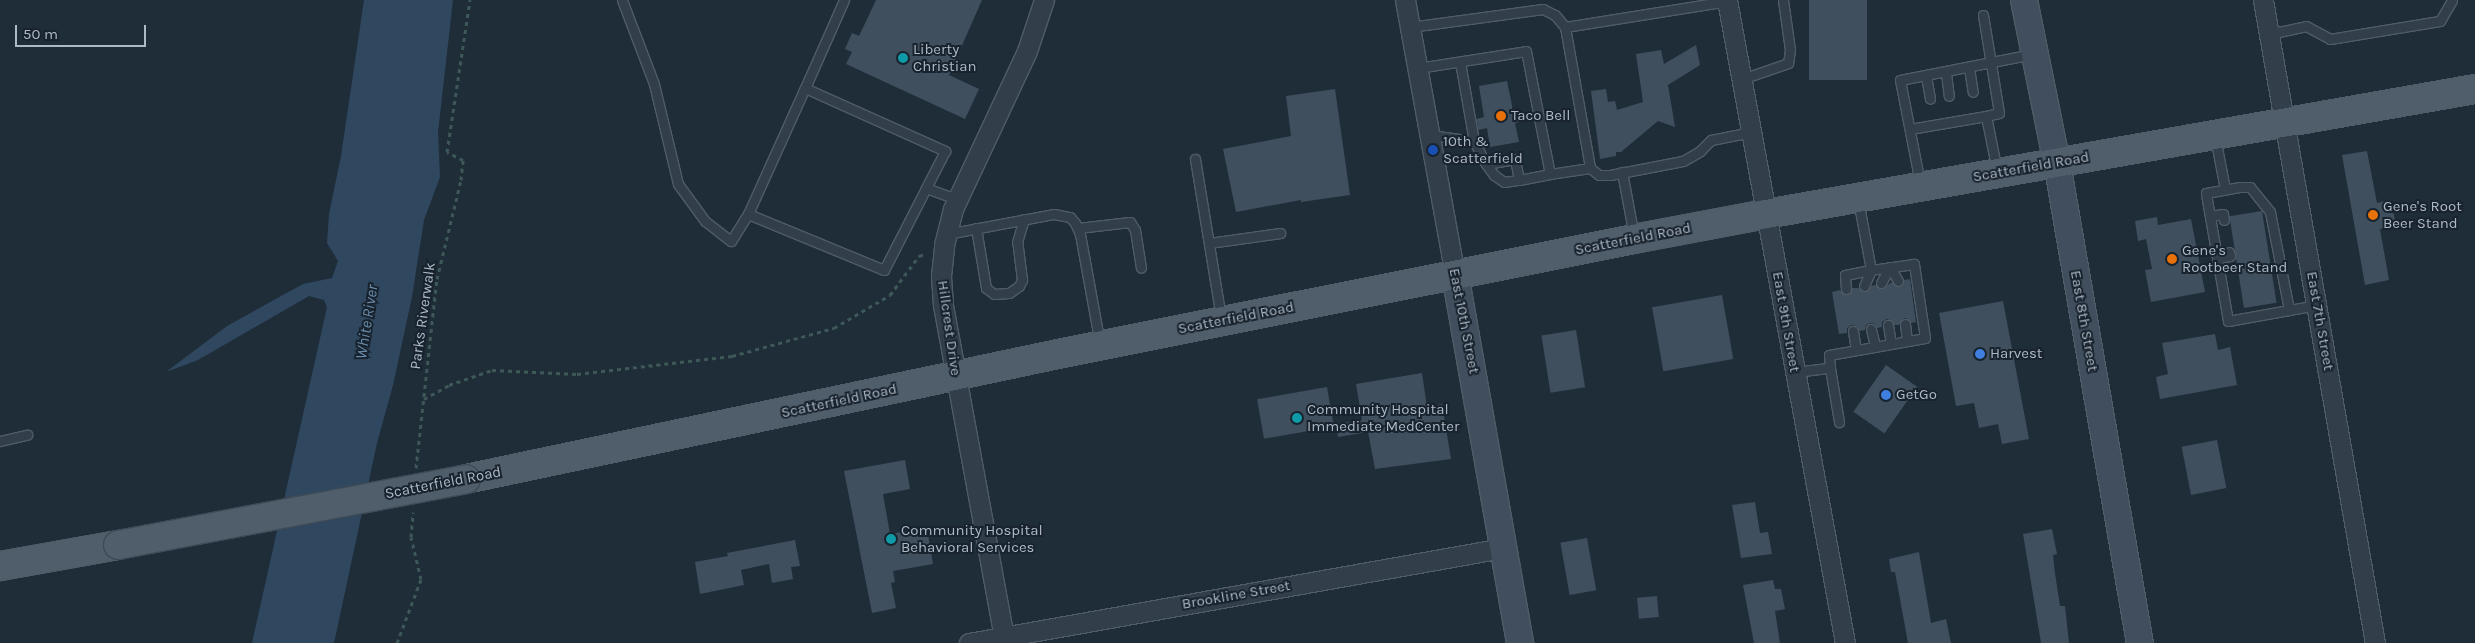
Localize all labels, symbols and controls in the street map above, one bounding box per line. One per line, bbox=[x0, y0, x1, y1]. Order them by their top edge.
scale bar bbox=[18, 15, 149, 47]
text: 50 m bbox=[23, 25, 58, 43]
place label: Liberty Christian bbox=[913, 40, 976, 75]
marker: Liberty Christian bbox=[897, 52, 909, 64]
place label: Taco Bell bbox=[1511, 107, 1570, 125]
marker: Taco Bell bbox=[1495, 110, 1507, 122]
place label: 10th & Scatterfield bbox=[1443, 132, 1523, 167]
marker: 10th & Scatterfield bbox=[1427, 144, 1439, 156]
street label: Scatterfield Road bbox=[1971, 148, 2091, 186]
place label: Gene's Root Beer Stand bbox=[2383, 197, 2462, 232]
marker: Gene's Root Beer Stand bbox=[2367, 209, 2379, 221]
street label: Scatterfield Road bbox=[1573, 219, 1693, 259]
place label: Gene's Rootbeer Stand bbox=[2182, 241, 2287, 276]
marker: Gene's Rootbeer Stand bbox=[2166, 253, 2178, 265]
street label: Parks Riverwalk bbox=[407, 261, 439, 371]
street label: East 10th Street bbox=[1445, 267, 1483, 375]
street label: East 8th Street bbox=[2066, 269, 2102, 373]
street label: East 9th Street bbox=[1768, 270, 1804, 374]
street label: East 7th Street bbox=[2302, 270, 2338, 372]
street label: Hillcrest Drive bbox=[933, 279, 965, 377]
water label: White River bbox=[352, 283, 382, 361]
street label: Scatterfield Road bbox=[1176, 298, 1296, 338]
place label: Harvest bbox=[1990, 345, 2042, 363]
marker: Harvest bbox=[1974, 348, 1986, 360]
street label: Scatterfield Road bbox=[779, 380, 899, 422]
place label: GetGo bbox=[1896, 386, 1937, 404]
marker: GetGo bbox=[1880, 389, 1892, 401]
place label: Community Hospital Immediate MedCenter bbox=[1307, 400, 1459, 435]
marker: Community Hospital Immediate MedCenter bbox=[1291, 412, 1303, 424]
street label: Scatterfield Road bbox=[383, 463, 503, 503]
place label: Community Hospital Behavioral Services bbox=[901, 521, 1043, 556]
marker: Community Hospital Behavioral Services bbox=[885, 533, 897, 545]
street label: Brookline Street bbox=[1180, 577, 1292, 613]

